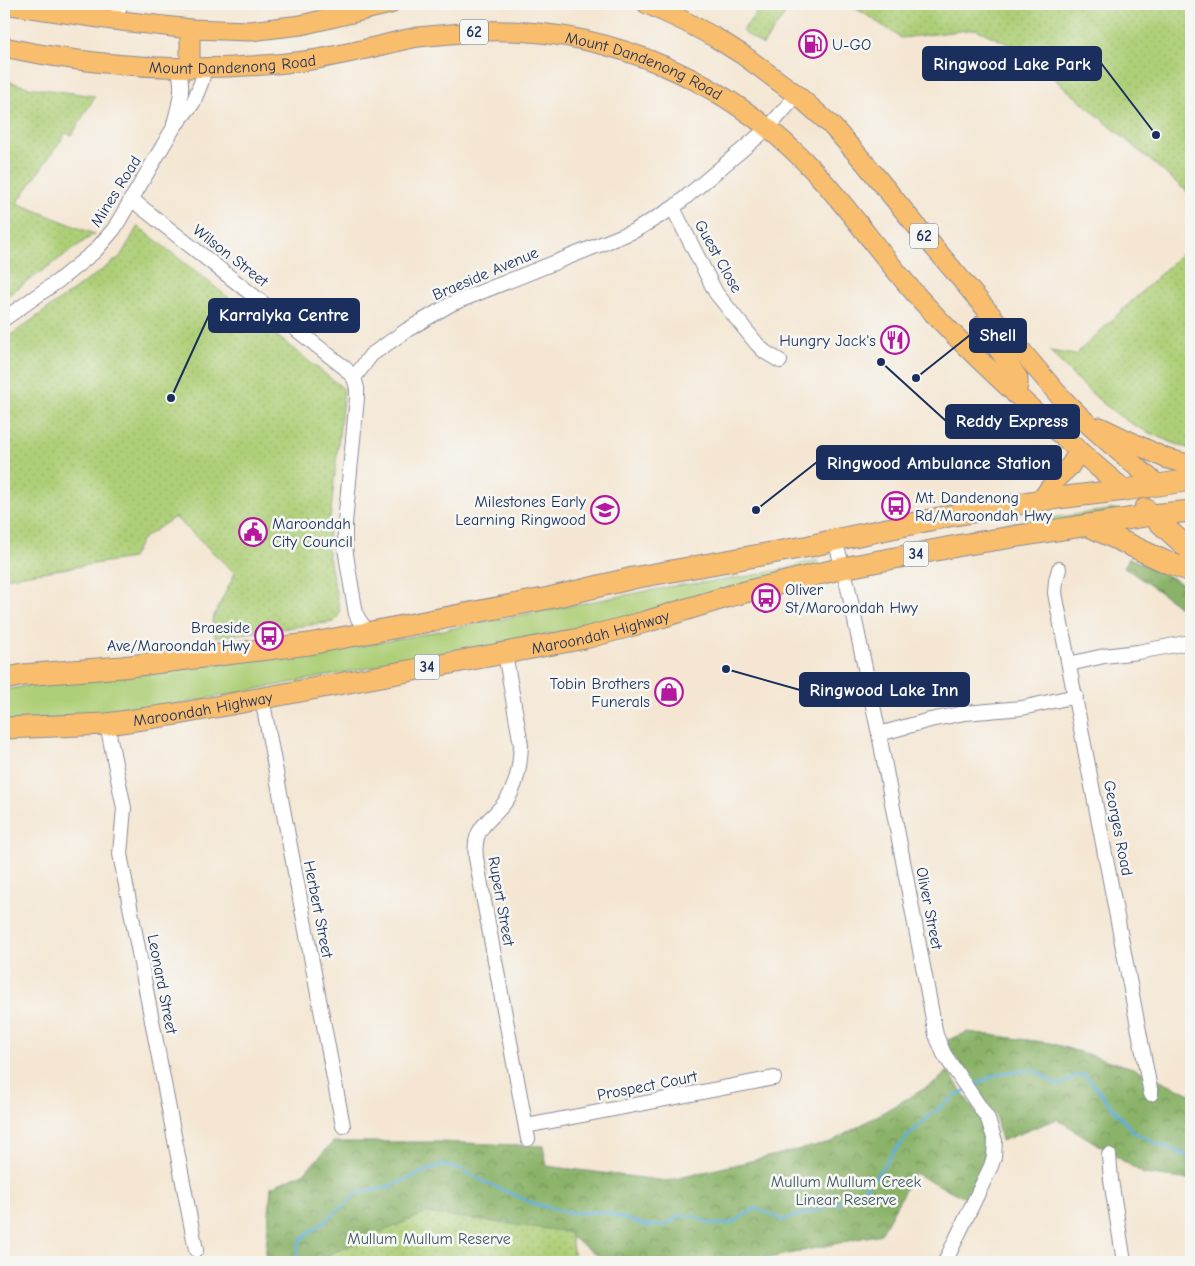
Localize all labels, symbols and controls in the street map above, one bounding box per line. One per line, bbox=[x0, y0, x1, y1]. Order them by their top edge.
road number: 62 bbox=[460, 20, 488, 44]
street label: Mount Dandenong Road bbox=[564, 29, 725, 104]
fuel station icon: U-GO bbox=[798, 29, 828, 59]
place label: U-GO bbox=[832, 36, 871, 54]
callout: Ringwood Lake Park bbox=[923, 47, 1101, 80]
street label: Mount Dandenong Road bbox=[148, 51, 317, 78]
text: Ringwood Lake Park bbox=[933, 54, 1091, 75]
street label: Mines Road bbox=[87, 153, 145, 230]
street label: Guest Close bbox=[691, 217, 746, 296]
street label: Wilson Street bbox=[189, 221, 272, 291]
road number: 62 bbox=[910, 224, 938, 248]
street label: Braeside Avenue bbox=[430, 244, 541, 304]
callout: Karralyka Centre bbox=[209, 299, 359, 332]
text: Karralyka Centre bbox=[219, 305, 349, 326]
callout: Shell bbox=[970, 319, 1026, 352]
restaurant icon: Hungry Jack's bbox=[880, 325, 910, 355]
text: Shell bbox=[980, 325, 1016, 346]
place label: Hungry Jack's bbox=[779, 332, 876, 350]
callout: Reddy Express bbox=[946, 405, 1079, 438]
text: Reddy Express bbox=[956, 411, 1069, 432]
callout: Ringwood Ambulance Station bbox=[817, 446, 1061, 479]
text: Ringwood Ambulance Station bbox=[827, 453, 1051, 474]
place label: Mt. Dandenong Rd/Maroondah Hwy bbox=[915, 489, 1053, 525]
bus stop icon: Mt. Dandenong Rd/Maroondah Hwy bbox=[881, 491, 911, 521]
place label: Milestones Early Learning Ringwood bbox=[455, 493, 587, 529]
school or university icon: Milestones Early Learning Ringwood bbox=[590, 495, 620, 525]
place label: Maroondah City Council bbox=[272, 515, 353, 551]
public building icon: Maroondah City Council bbox=[238, 517, 268, 547]
road number: 34 bbox=[904, 542, 928, 566]
place label: Oliver St/Maroondah Hwy bbox=[785, 581, 919, 617]
bus stop icon: Oliver St/Maroondah Hwy bbox=[751, 583, 781, 613]
street label: Maroondah Highway bbox=[530, 607, 672, 658]
place label: Braeside Ave/Maroondah Hwy bbox=[107, 619, 251, 655]
bus stop icon: Braeside Ave/Maroondah Hwy bbox=[254, 621, 284, 651]
road number: 34 bbox=[414, 654, 440, 680]
callout: Ringwood Lake Inn bbox=[800, 673, 969, 706]
place label: Tobin Brothers Funerals bbox=[550, 675, 650, 711]
shop icon: Tobin Brothers Funerals bbox=[654, 677, 684, 707]
text: Ringwood Lake Inn bbox=[809, 680, 959, 701]
street label: Maroondah Highway bbox=[132, 688, 275, 730]
street label: Georges Road bbox=[1100, 779, 1136, 877]
street label: Rupert Street bbox=[484, 855, 518, 948]
street label: Herbert Street bbox=[300, 859, 336, 960]
street label: Oliver Street bbox=[912, 865, 946, 951]
street label: Leonard Street bbox=[144, 933, 181, 1036]
street label: Prospect Court bbox=[596, 1067, 699, 1105]
park label: Mullum Mullum Creek Linear Reserve bbox=[771, 1173, 921, 1209]
park label: Mullum Mullum Reserve bbox=[347, 1230, 511, 1248]

